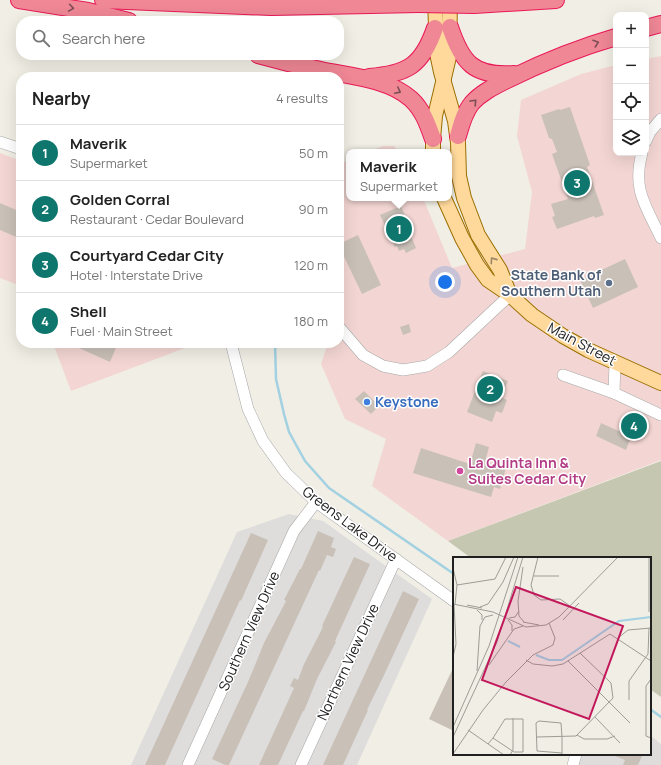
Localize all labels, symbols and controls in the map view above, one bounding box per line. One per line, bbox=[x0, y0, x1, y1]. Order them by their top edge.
one-way arrow bbox=[68, 3, 75, 12]
map controls bbox=[613, 12, 649, 156]
button: + bbox=[613, 12, 649, 48]
search box bbox=[16, 16, 344, 60]
icon: search bbox=[30, 27, 52, 49]
text: Search here bbox=[62, 28, 145, 49]
one-way arrow bbox=[592, 39, 599, 48]
button: − bbox=[613, 48, 649, 84]
button: locate bbox=[613, 84, 649, 120]
one-way arrow bbox=[394, 86, 401, 93]
text: Nearby bbox=[32, 87, 90, 110]
text: 4 results bbox=[276, 89, 328, 107]
one-way arrow bbox=[470, 99, 477, 107]
button: layers bbox=[613, 120, 649, 156]
text: Maverik bbox=[70, 133, 126, 154]
text: 1 bbox=[42, 144, 48, 162]
text: 50 m bbox=[299, 144, 328, 162]
popup bbox=[346, 149, 452, 201]
text: Supermarket bbox=[70, 154, 148, 172]
text: Maverik bbox=[360, 156, 417, 177]
pin: 3 bbox=[564, 168, 590, 198]
text: Supermarket bbox=[360, 177, 438, 195]
text: Golden Corral bbox=[70, 189, 170, 210]
text: 2 bbox=[41, 200, 49, 218]
text: 90 m bbox=[298, 200, 328, 218]
text: Restaurant · Cedar Boulevard bbox=[70, 210, 244, 228]
pin: 1 bbox=[386, 214, 412, 244]
text: Courtyard Cedar City bbox=[70, 245, 224, 266]
text: 3 bbox=[41, 256, 49, 274]
text: 120 m bbox=[294, 256, 328, 274]
one-way arrow bbox=[490, 257, 498, 264]
place label: State Bank of Southern Utah bbox=[501, 265, 602, 300]
text: Hotel · Interstate Drive bbox=[70, 266, 203, 284]
your location bbox=[435, 272, 455, 292]
marker: State Bank of Southern Utah bbox=[604, 278, 614, 288]
text: Shell bbox=[70, 301, 107, 322]
text: 4 bbox=[41, 312, 49, 330]
text: 180 m bbox=[294, 312, 328, 330]
street label: Main Street bbox=[545, 318, 620, 370]
text: Fuel · Main Street bbox=[70, 322, 173, 340]
pin: 2 bbox=[477, 374, 503, 404]
place label: Keystone bbox=[375, 392, 439, 411]
marker: Keystone bbox=[362, 397, 372, 407]
pin: 4 bbox=[621, 411, 647, 441]
place label: La Quinta Inn & Suites Cedar City bbox=[468, 453, 586, 488]
marker: La Quinta Inn & Suites Cedar City bbox=[455, 466, 465, 476]
street label: Greens Lake Drive bbox=[299, 481, 402, 566]
inset map bbox=[453, 557, 651, 755]
street label: Southern View Drive bbox=[214, 568, 283, 694]
street label: Northern View Drive bbox=[312, 600, 383, 723]

